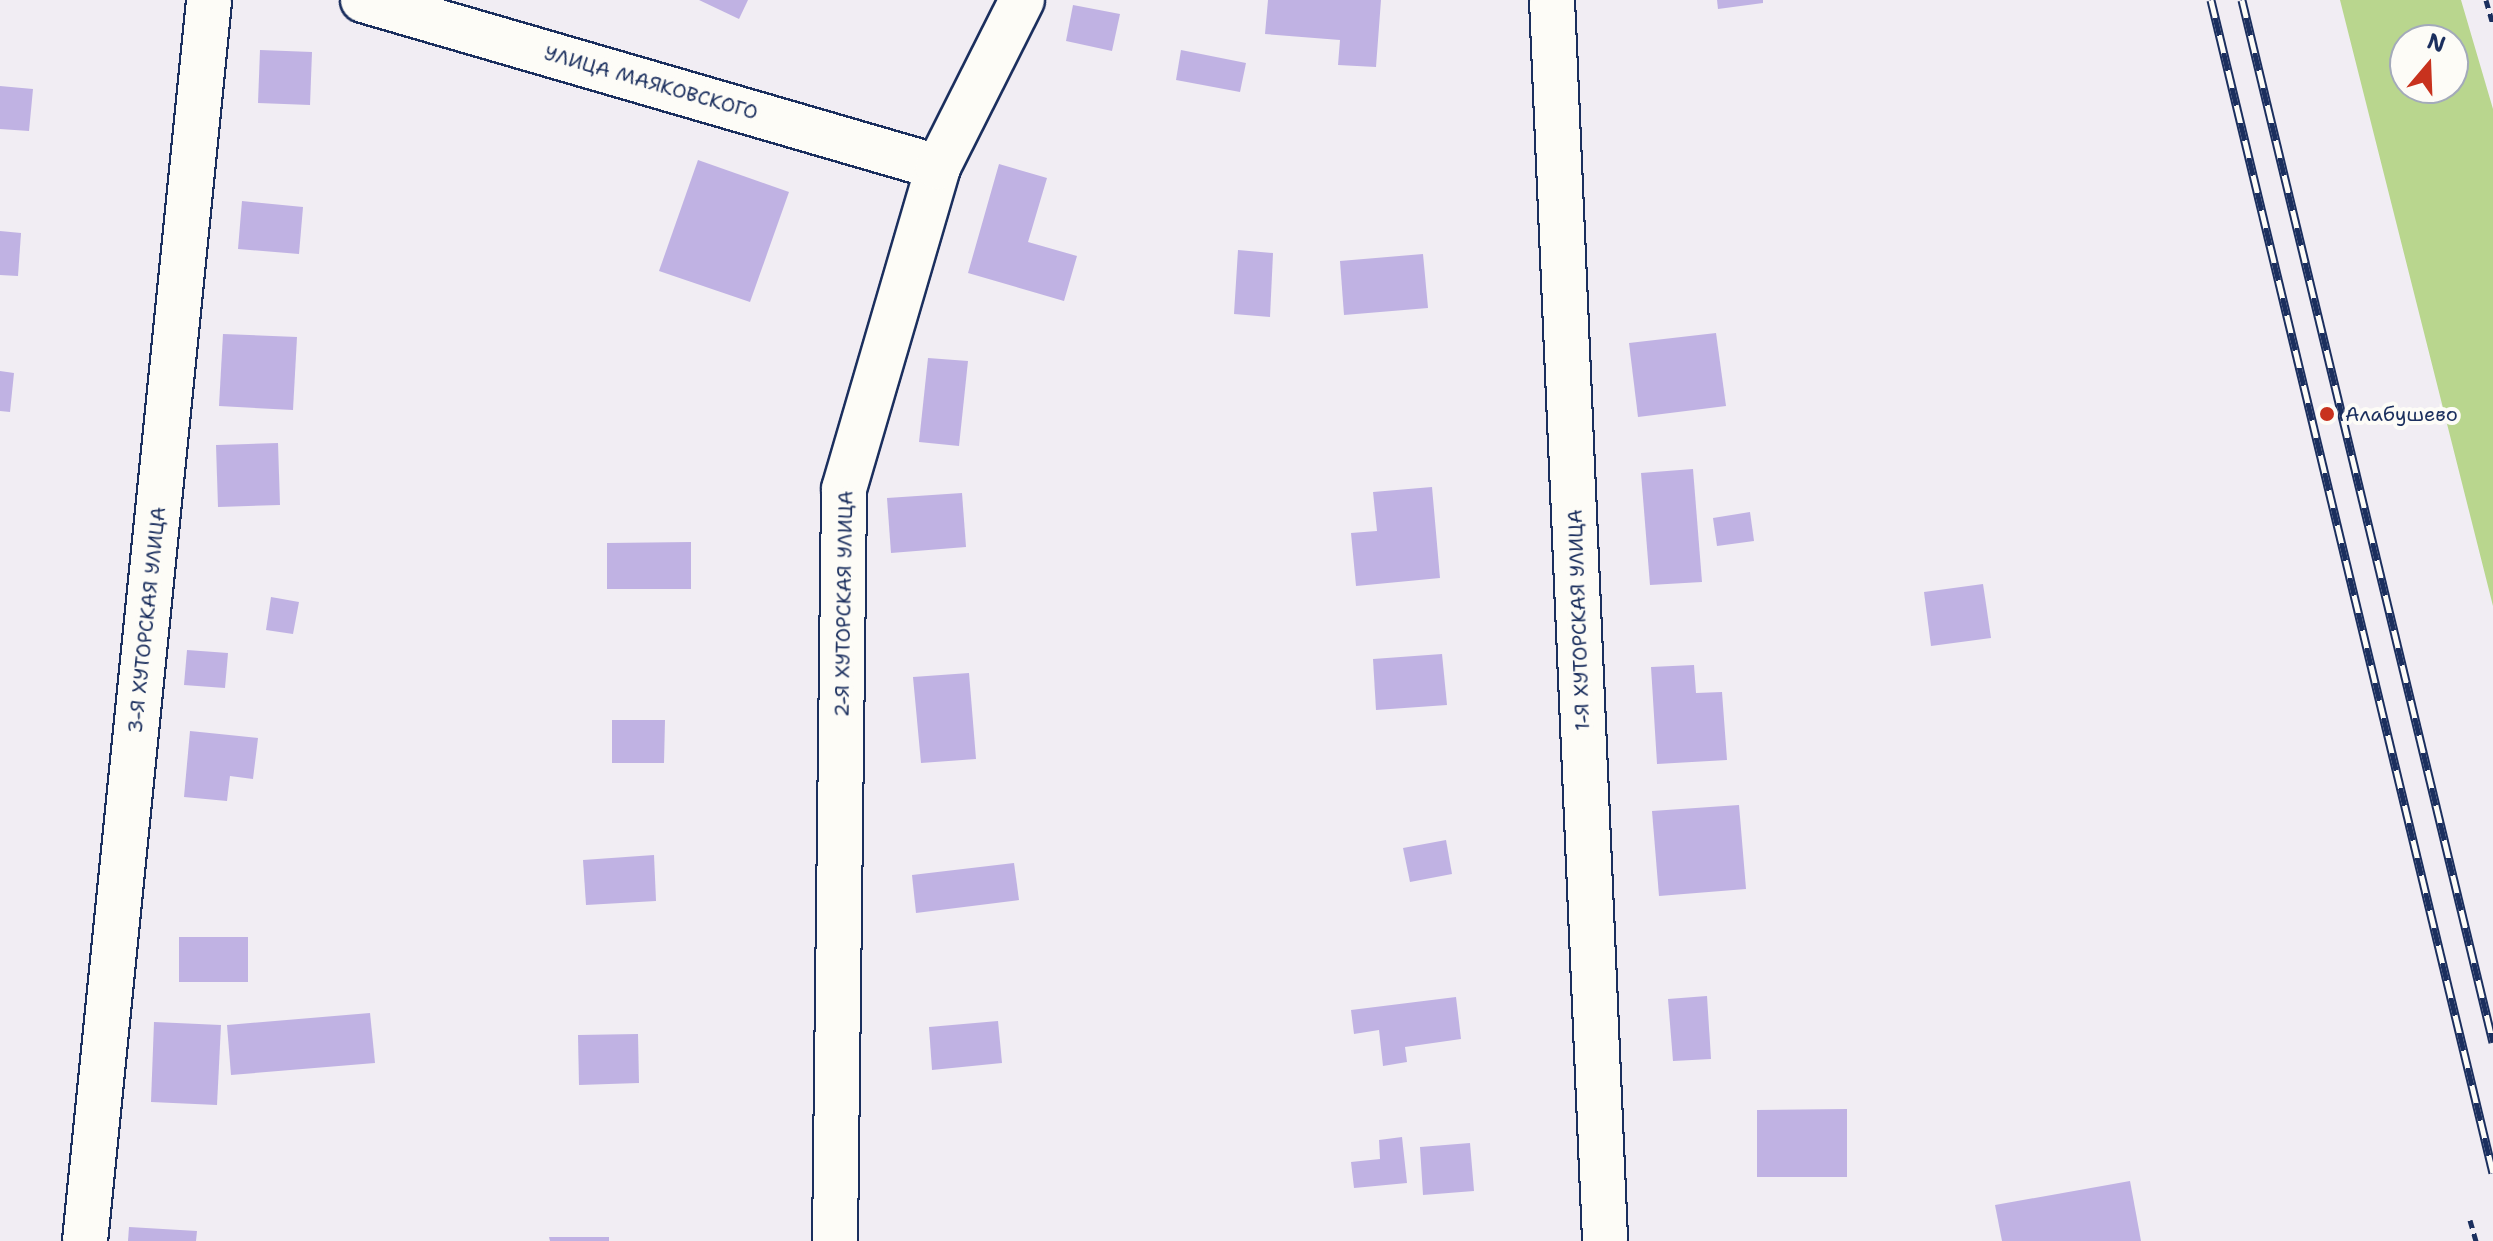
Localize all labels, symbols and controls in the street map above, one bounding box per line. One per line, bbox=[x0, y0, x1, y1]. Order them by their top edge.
north arrow bbox=[2389, 24, 2469, 104]
text: N bbox=[2423, 26, 2449, 59]
street label: УЛИЦА МАЯКОВСКОГО bbox=[541, 41, 761, 125]
place label: Алабушево bbox=[2345, 402, 2458, 426]
marker: Алабушево bbox=[2316, 403, 2338, 425]
street label: 2-Я ХУТОРСКАЯ УЛИЦА bbox=[830, 490, 858, 718]
street label: 3-Я ХУТОРСКАЯ УЛИЦА bbox=[123, 505, 171, 735]
street label: 1-Я ХУТОРСКАЯ УЛИЦА bbox=[1563, 509, 1595, 731]

